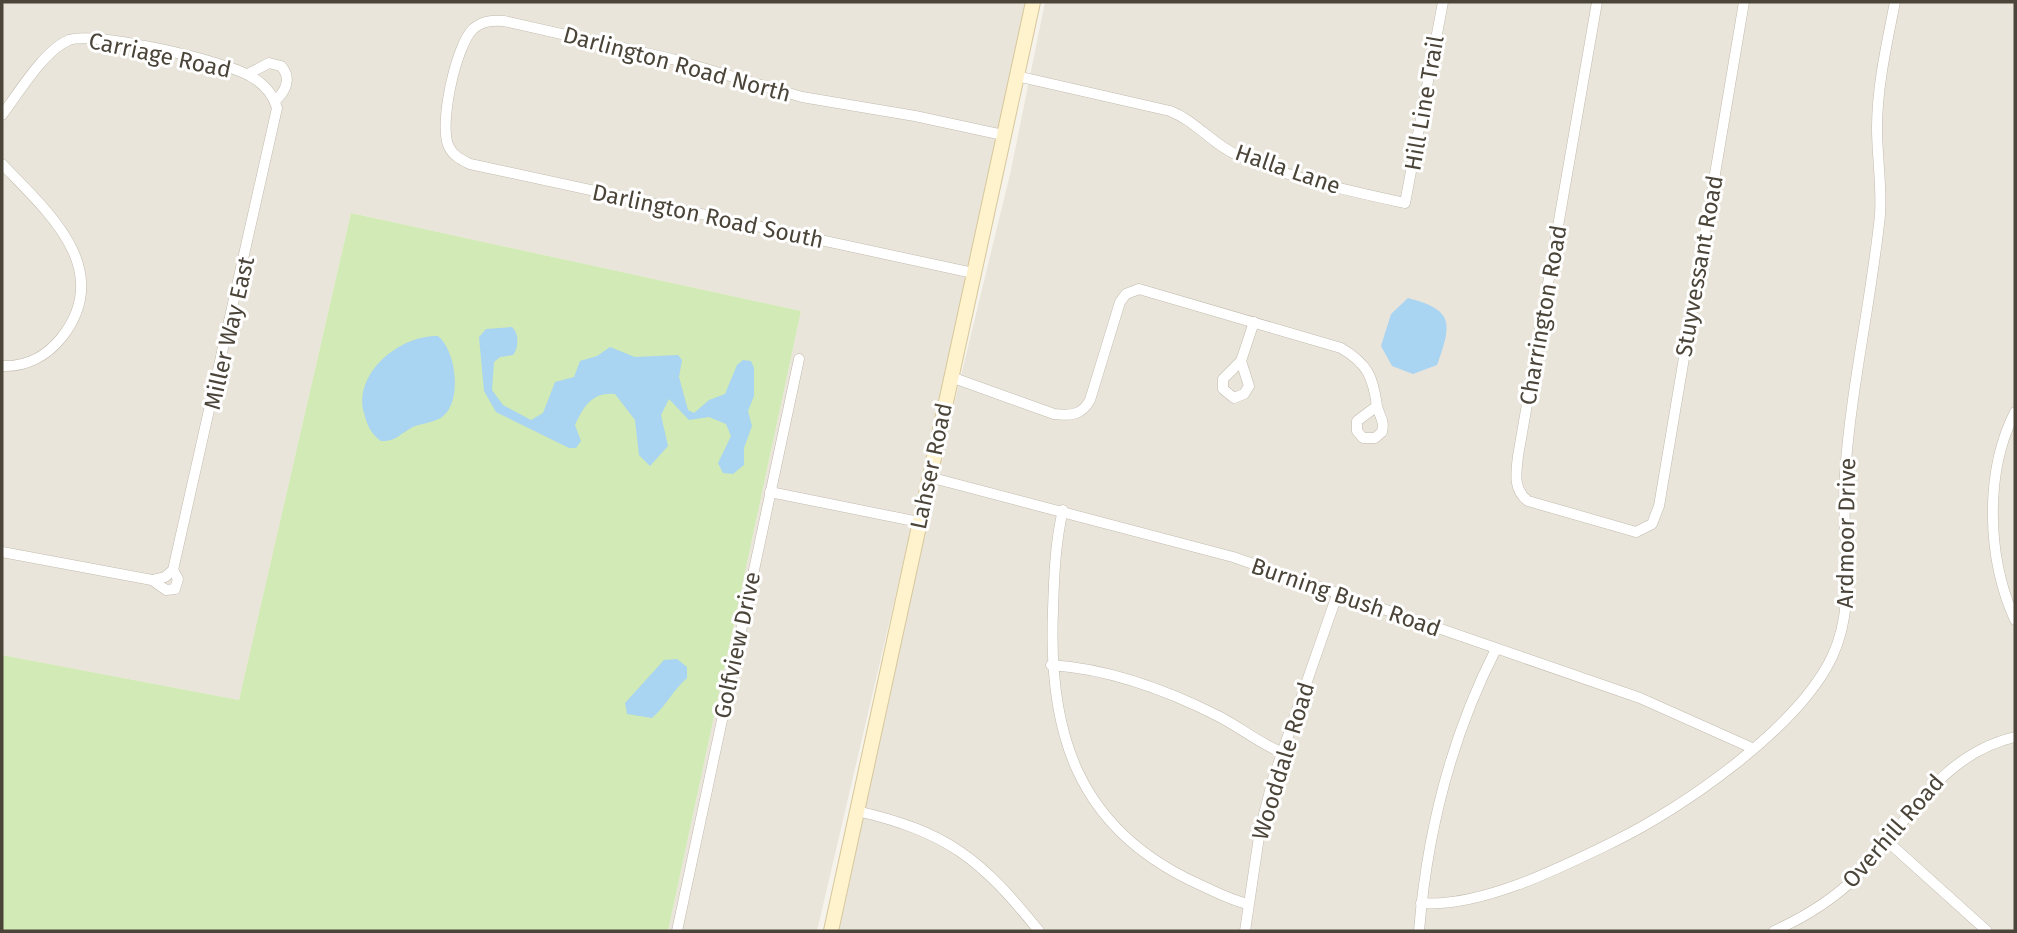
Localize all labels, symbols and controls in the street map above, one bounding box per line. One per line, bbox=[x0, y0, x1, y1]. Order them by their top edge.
street label: Darlington Road North bbox=[560, 20, 794, 108]
street label: Carriage Road bbox=[86, 26, 234, 84]
street label: Hill Line Trail bbox=[1398, 33, 1450, 173]
street label: Halla Lane bbox=[1232, 138, 1344, 200]
street label: Stuyvessant Road bbox=[1669, 173, 1729, 359]
street label: Darlington Road South bbox=[590, 178, 826, 254]
street label: Charrington Road bbox=[1513, 223, 1573, 407]
street label: Miller Way East bbox=[198, 253, 260, 412]
street label: Lahser Road bbox=[904, 400, 958, 532]
street label: Ardmoor Drive bbox=[1831, 457, 1861, 609]
street label: Burning Bush Road bbox=[1248, 551, 1444, 643]
street label: Golfview Drive bbox=[708, 569, 766, 721]
street label: Wooddale Road bbox=[1246, 679, 1320, 843]
street label: Overhill Road bbox=[1836, 769, 1950, 893]

